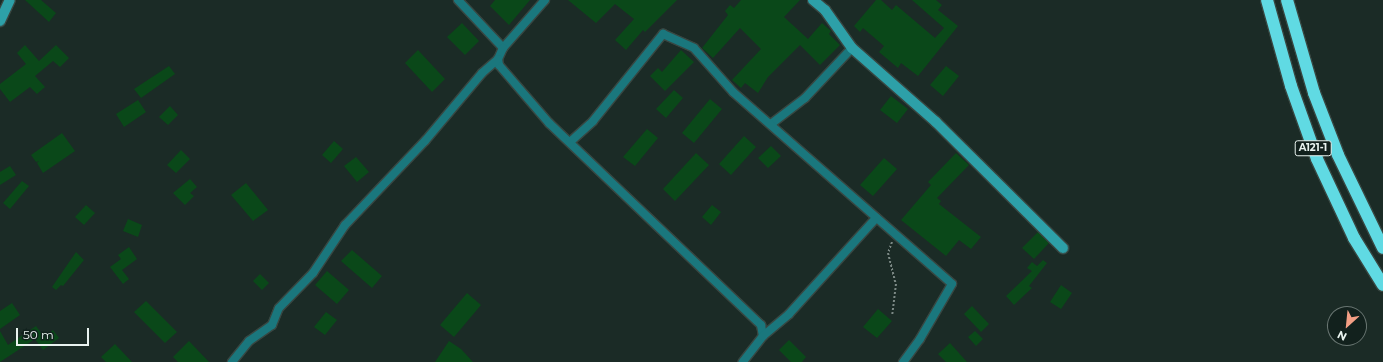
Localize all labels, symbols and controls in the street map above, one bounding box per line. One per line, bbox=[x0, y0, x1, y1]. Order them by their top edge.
road number: A121-1 bbox=[1294, 140, 1332, 156]
north arrow bbox=[1327, 306, 1367, 346]
scale bar bbox=[18, 320, 91, 346]
text: 50 m bbox=[23, 327, 54, 342]
text: N bbox=[1335, 328, 1349, 344]

